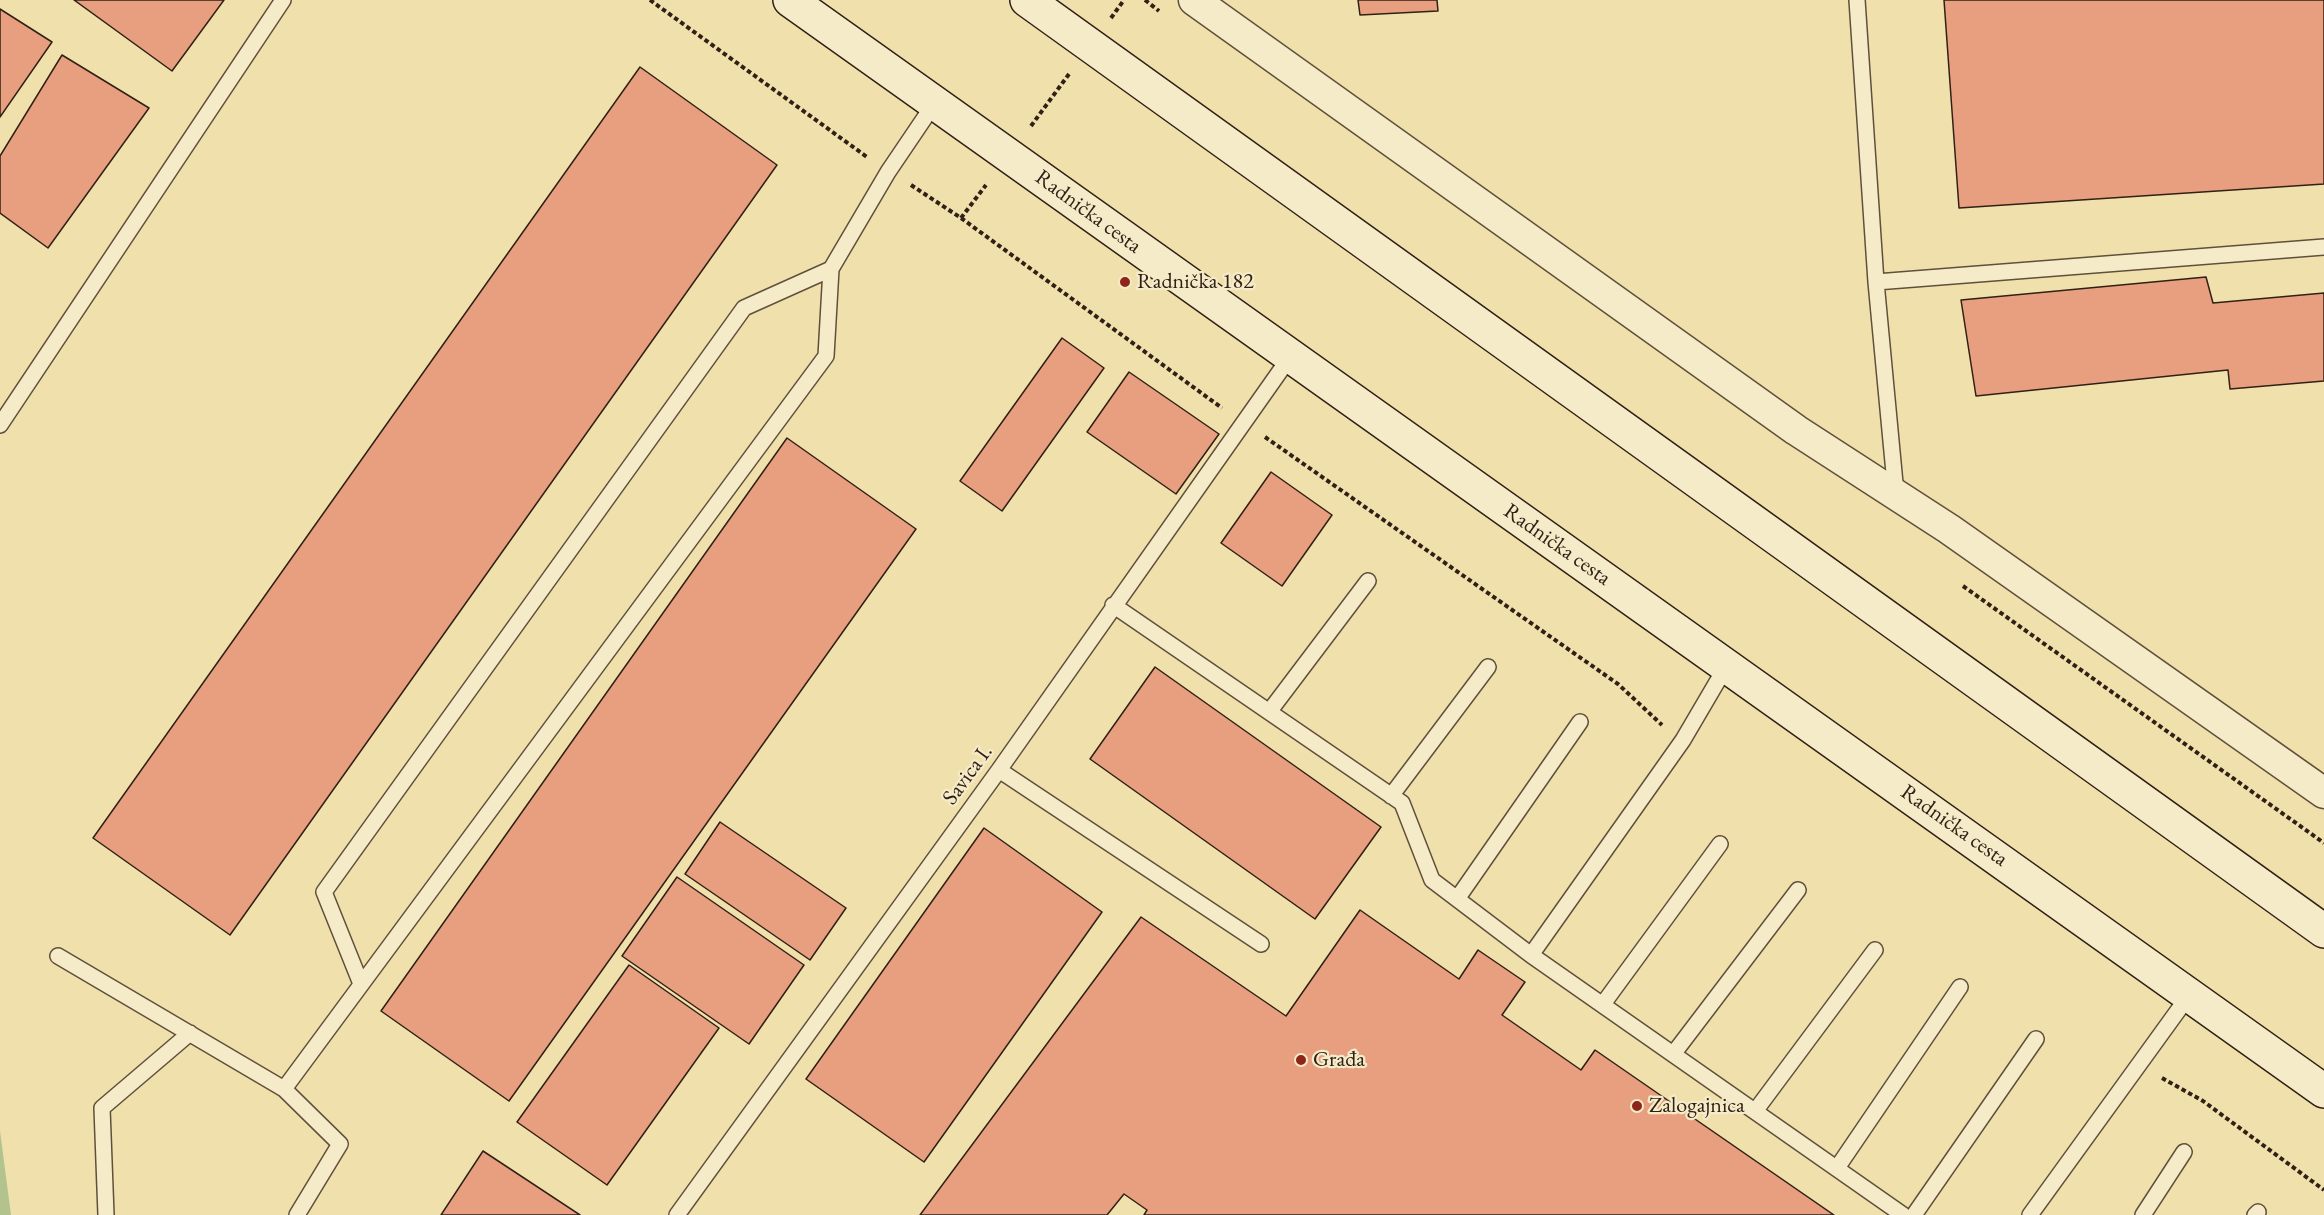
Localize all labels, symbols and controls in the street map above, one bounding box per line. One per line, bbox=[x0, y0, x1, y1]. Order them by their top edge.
street label: Radnička cesta bbox=[1030, 165, 1146, 259]
place label: Radnička 182 bbox=[1137, 269, 1254, 295]
marker: Radnička 182 bbox=[1118, 275, 1132, 289]
street label: Radnička cesta bbox=[1498, 498, 1616, 592]
street label: Savica I. bbox=[937, 740, 999, 810]
street label: Radnička cesta bbox=[1895, 779, 2013, 873]
place label: Građa bbox=[1313, 1047, 1365, 1073]
marker: Građa bbox=[1294, 1053, 1308, 1067]
place label: Zalogajnica bbox=[1649, 1093, 1745, 1119]
marker: Zalogajnica bbox=[1630, 1099, 1644, 1113]

